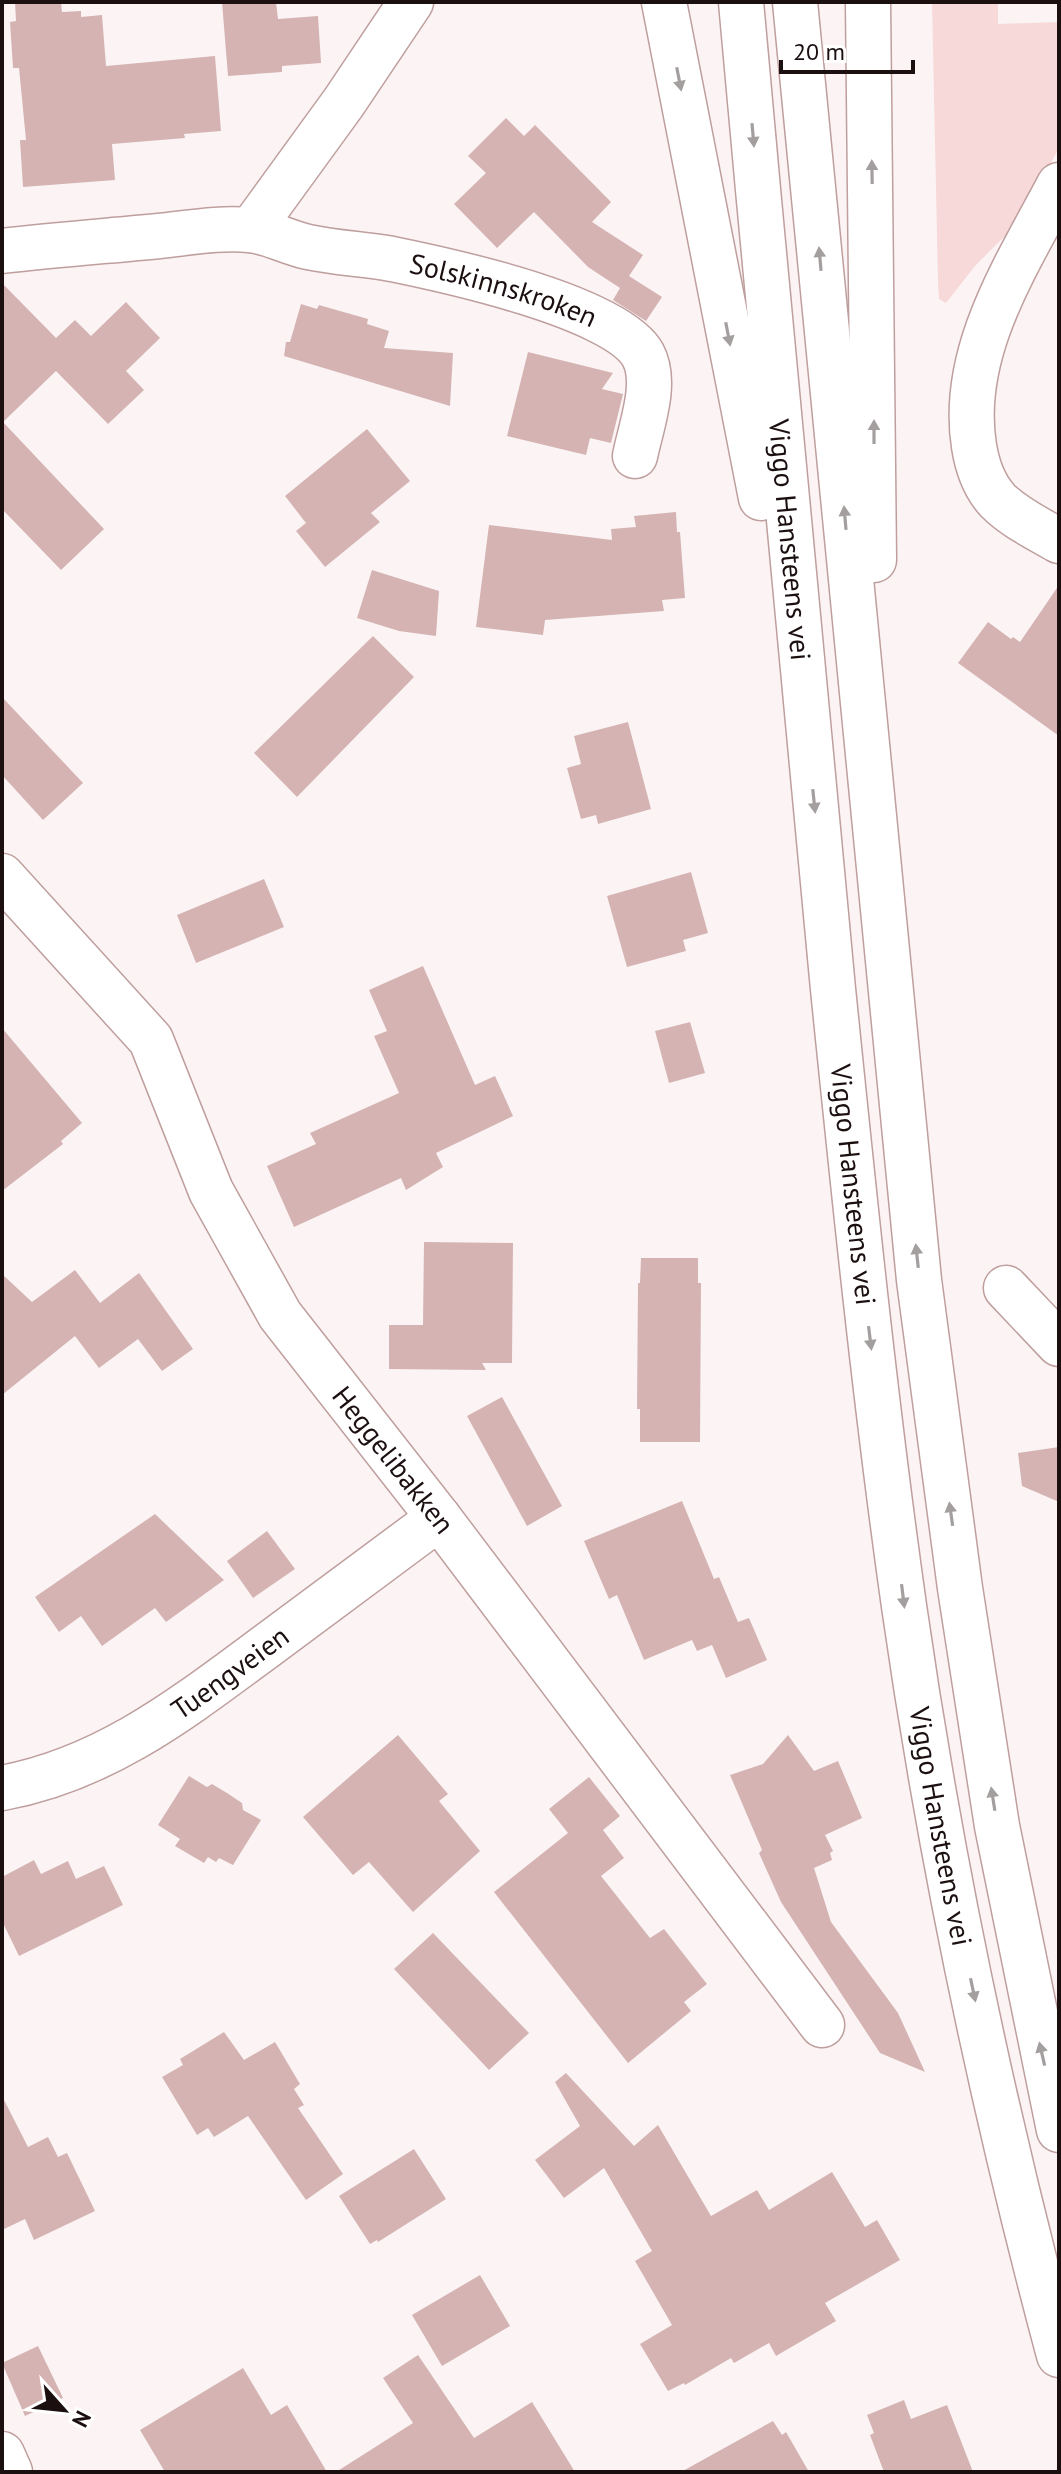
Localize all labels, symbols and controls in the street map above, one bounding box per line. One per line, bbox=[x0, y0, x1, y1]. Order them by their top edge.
scale bar bbox=[781, 24, 913, 74]
text: 20 m bbox=[793, 36, 845, 67]
one-way arrow bbox=[673, 66, 686, 91]
one-way arrow bbox=[746, 123, 759, 148]
one-way arrow bbox=[865, 159, 878, 184]
street label: Solskinnskroken bbox=[406, 244, 603, 335]
one-way arrow bbox=[813, 246, 826, 271]
one-way arrow bbox=[723, 322, 735, 347]
street label: Viggo Hansteens vei bbox=[761, 416, 820, 662]
one-way arrow bbox=[867, 419, 880, 444]
one-way arrow bbox=[838, 505, 851, 530]
one-way arrow bbox=[808, 789, 821, 814]
street label: Viggo Hansteens vei bbox=[823, 1061, 885, 1307]
one-way arrow bbox=[910, 1243, 923, 1268]
one-way arrow bbox=[864, 1326, 877, 1351]
street label: Heggelibakken bbox=[324, 1378, 463, 1541]
one-way arrow bbox=[944, 1501, 957, 1526]
one-way arrow bbox=[897, 1584, 910, 1609]
street label: Tuengveien bbox=[164, 1617, 296, 1727]
street label: Viggo Hansteens vei bbox=[901, 1703, 981, 1949]
one-way arrow bbox=[986, 1786, 999, 1811]
one-way arrow bbox=[968, 1978, 980, 2003]
one-way arrow bbox=[1035, 2042, 1048, 2067]
north arrow bbox=[24, 2370, 104, 2450]
text: N bbox=[66, 2406, 98, 2432]

